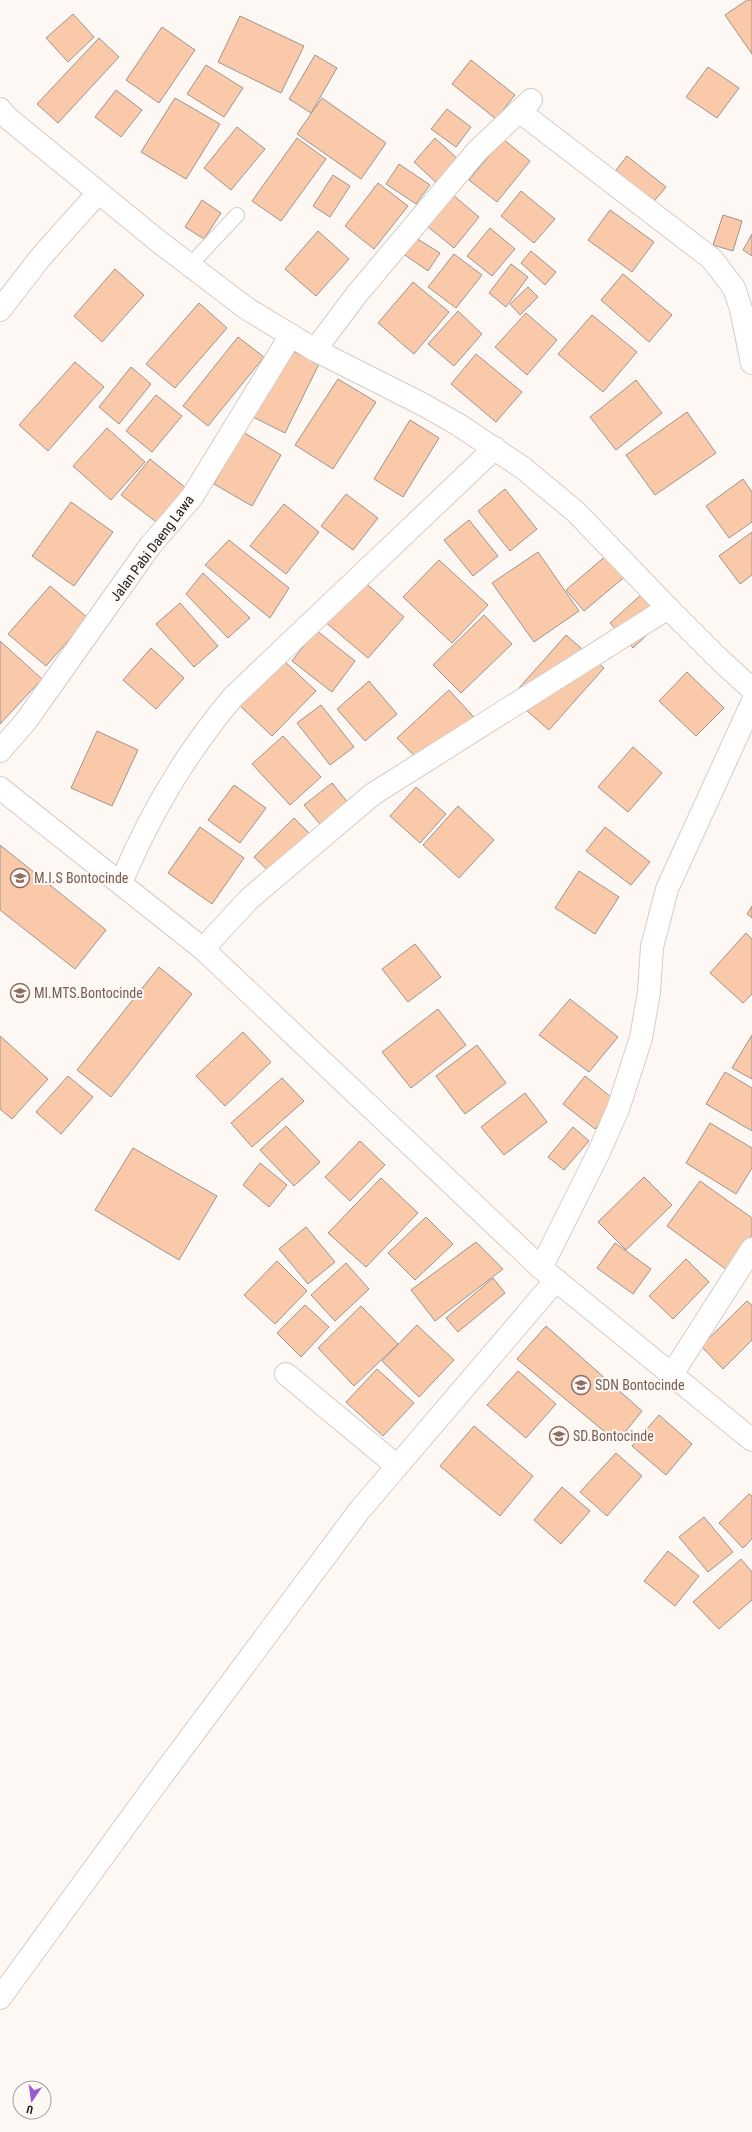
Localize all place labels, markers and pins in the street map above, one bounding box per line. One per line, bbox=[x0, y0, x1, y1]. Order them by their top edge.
school or university icon: M.I.S Bontocinde bbox=[9, 867, 31, 889]
place label: M.I.S Bontocinde bbox=[34, 870, 129, 886]
school or university icon: MI.MTS.Bontocinde bbox=[9, 982, 31, 1004]
place label: MI.MTS.Bontocinde bbox=[34, 985, 143, 1001]
school or university icon: SDN Bontocinde bbox=[570, 1374, 592, 1396]
place label: SDN Bontocinde bbox=[595, 1377, 685, 1393]
school or university icon: SD.Bontocinde bbox=[548, 1425, 570, 1447]
place label: SD.Bontocinde bbox=[573, 1428, 654, 1444]

